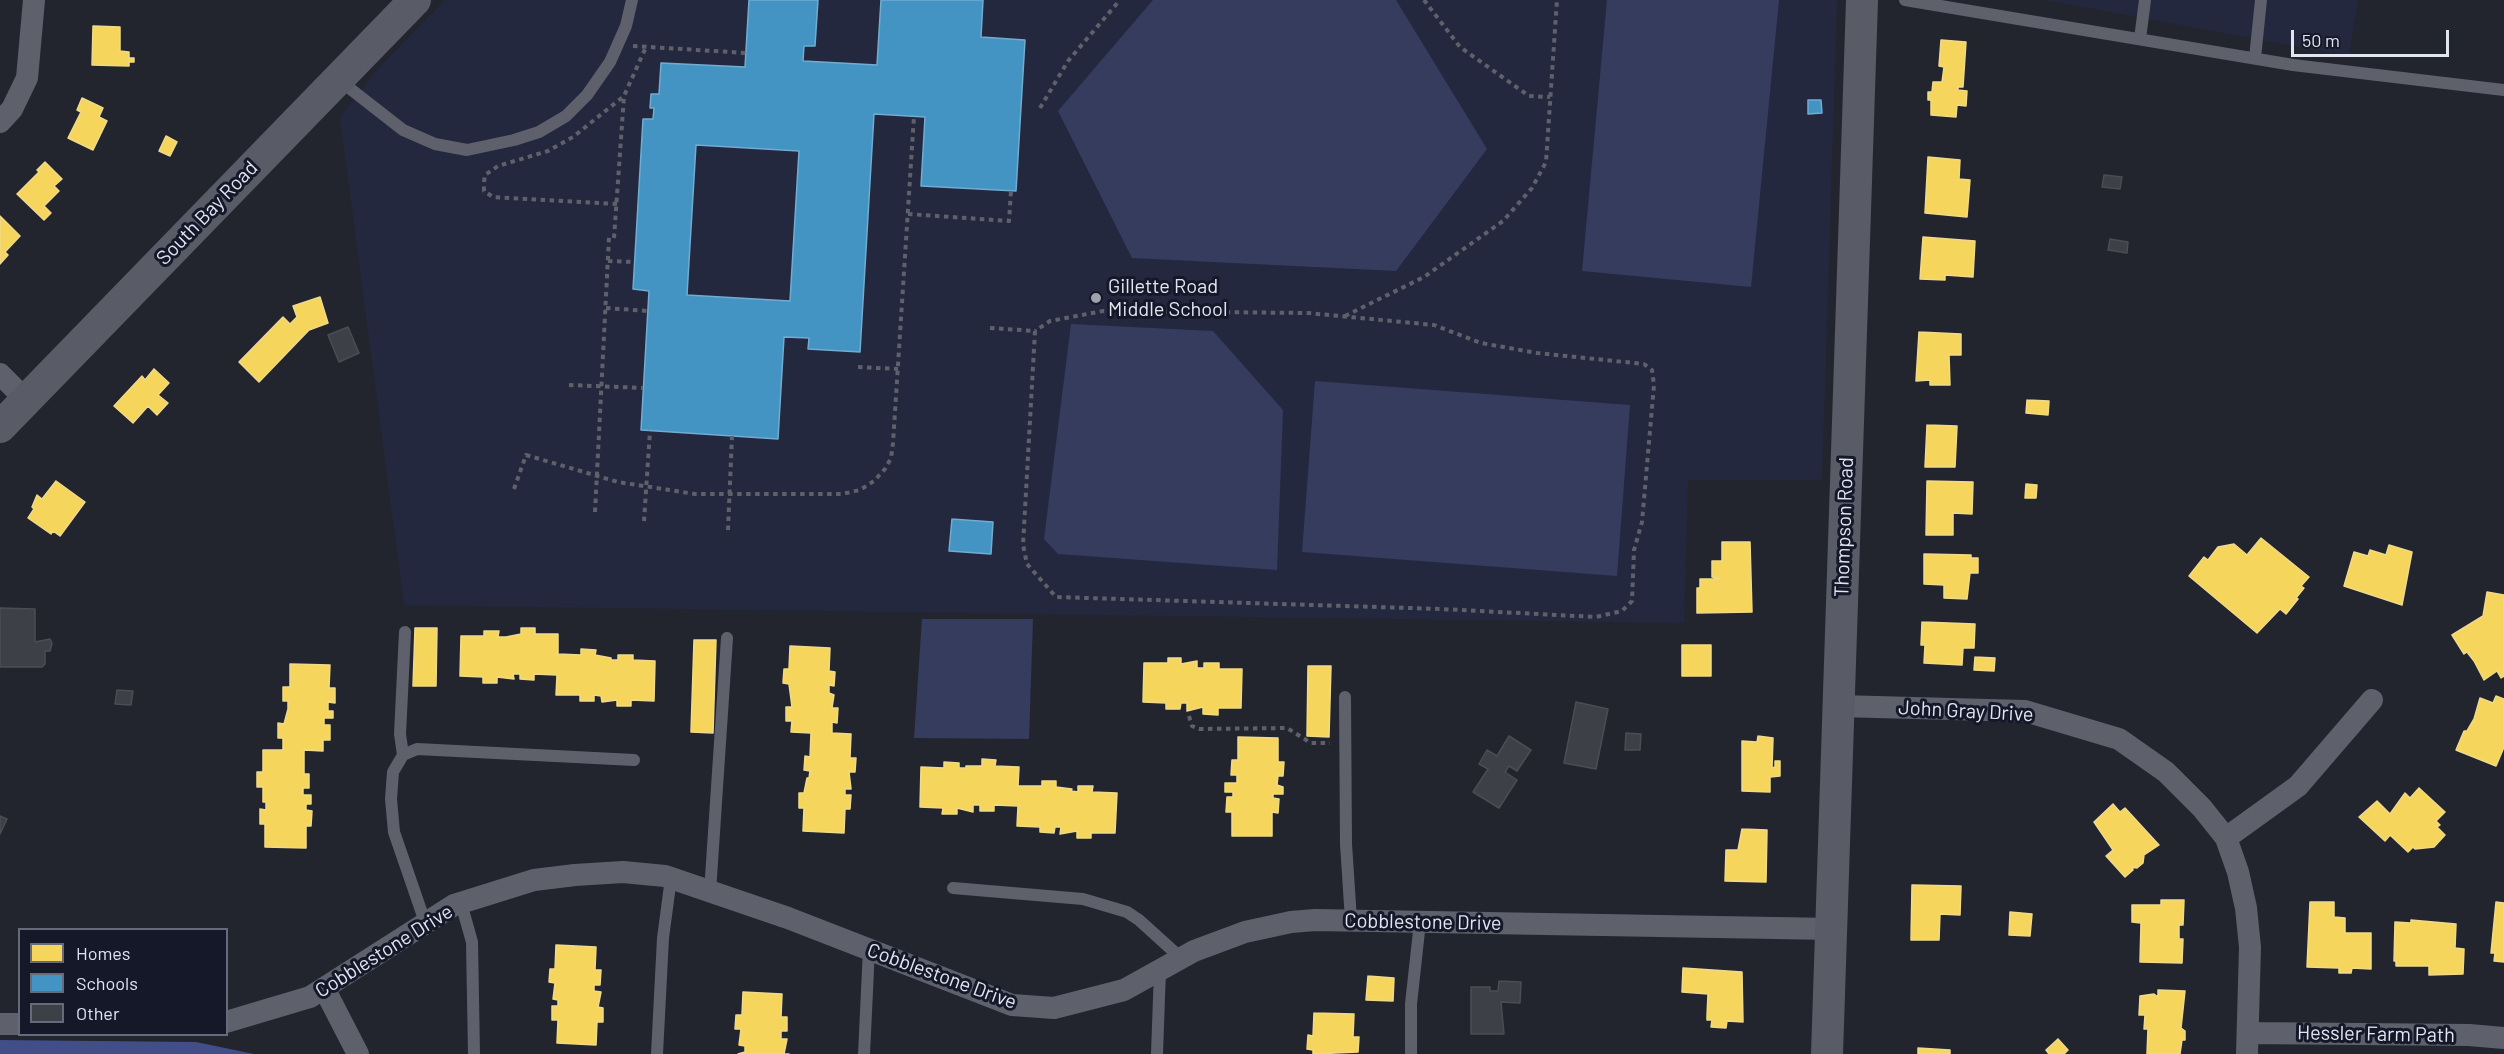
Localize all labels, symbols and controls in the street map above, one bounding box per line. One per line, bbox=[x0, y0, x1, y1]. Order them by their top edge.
scale bar bbox=[2294, 18, 2452, 56]
text: 50 m bbox=[2302, 29, 2340, 51]
street label: South Bay Road bbox=[151, 156, 263, 270]
place label: Gillette Road Middle School bbox=[1108, 274, 1228, 321]
marker: Gillette Road Middle School bbox=[1089, 291, 1103, 305]
street label: Thompson Road bbox=[1830, 457, 1858, 597]
street label: John Gray Drive bbox=[1898, 695, 2034, 727]
street label: Cobblestone Drive bbox=[311, 899, 457, 1003]
street label: Cobblestone Drive bbox=[1344, 909, 1502, 935]
legend bbox=[18, 928, 228, 1036]
street label: Cobblestone Drive bbox=[864, 938, 1020, 1014]
text: Homes bbox=[76, 942, 130, 964]
text: Schools bbox=[76, 972, 138, 994]
text: Other bbox=[76, 1002, 119, 1024]
street label: Hessler Farm Path bbox=[2297, 1021, 2455, 1047]

